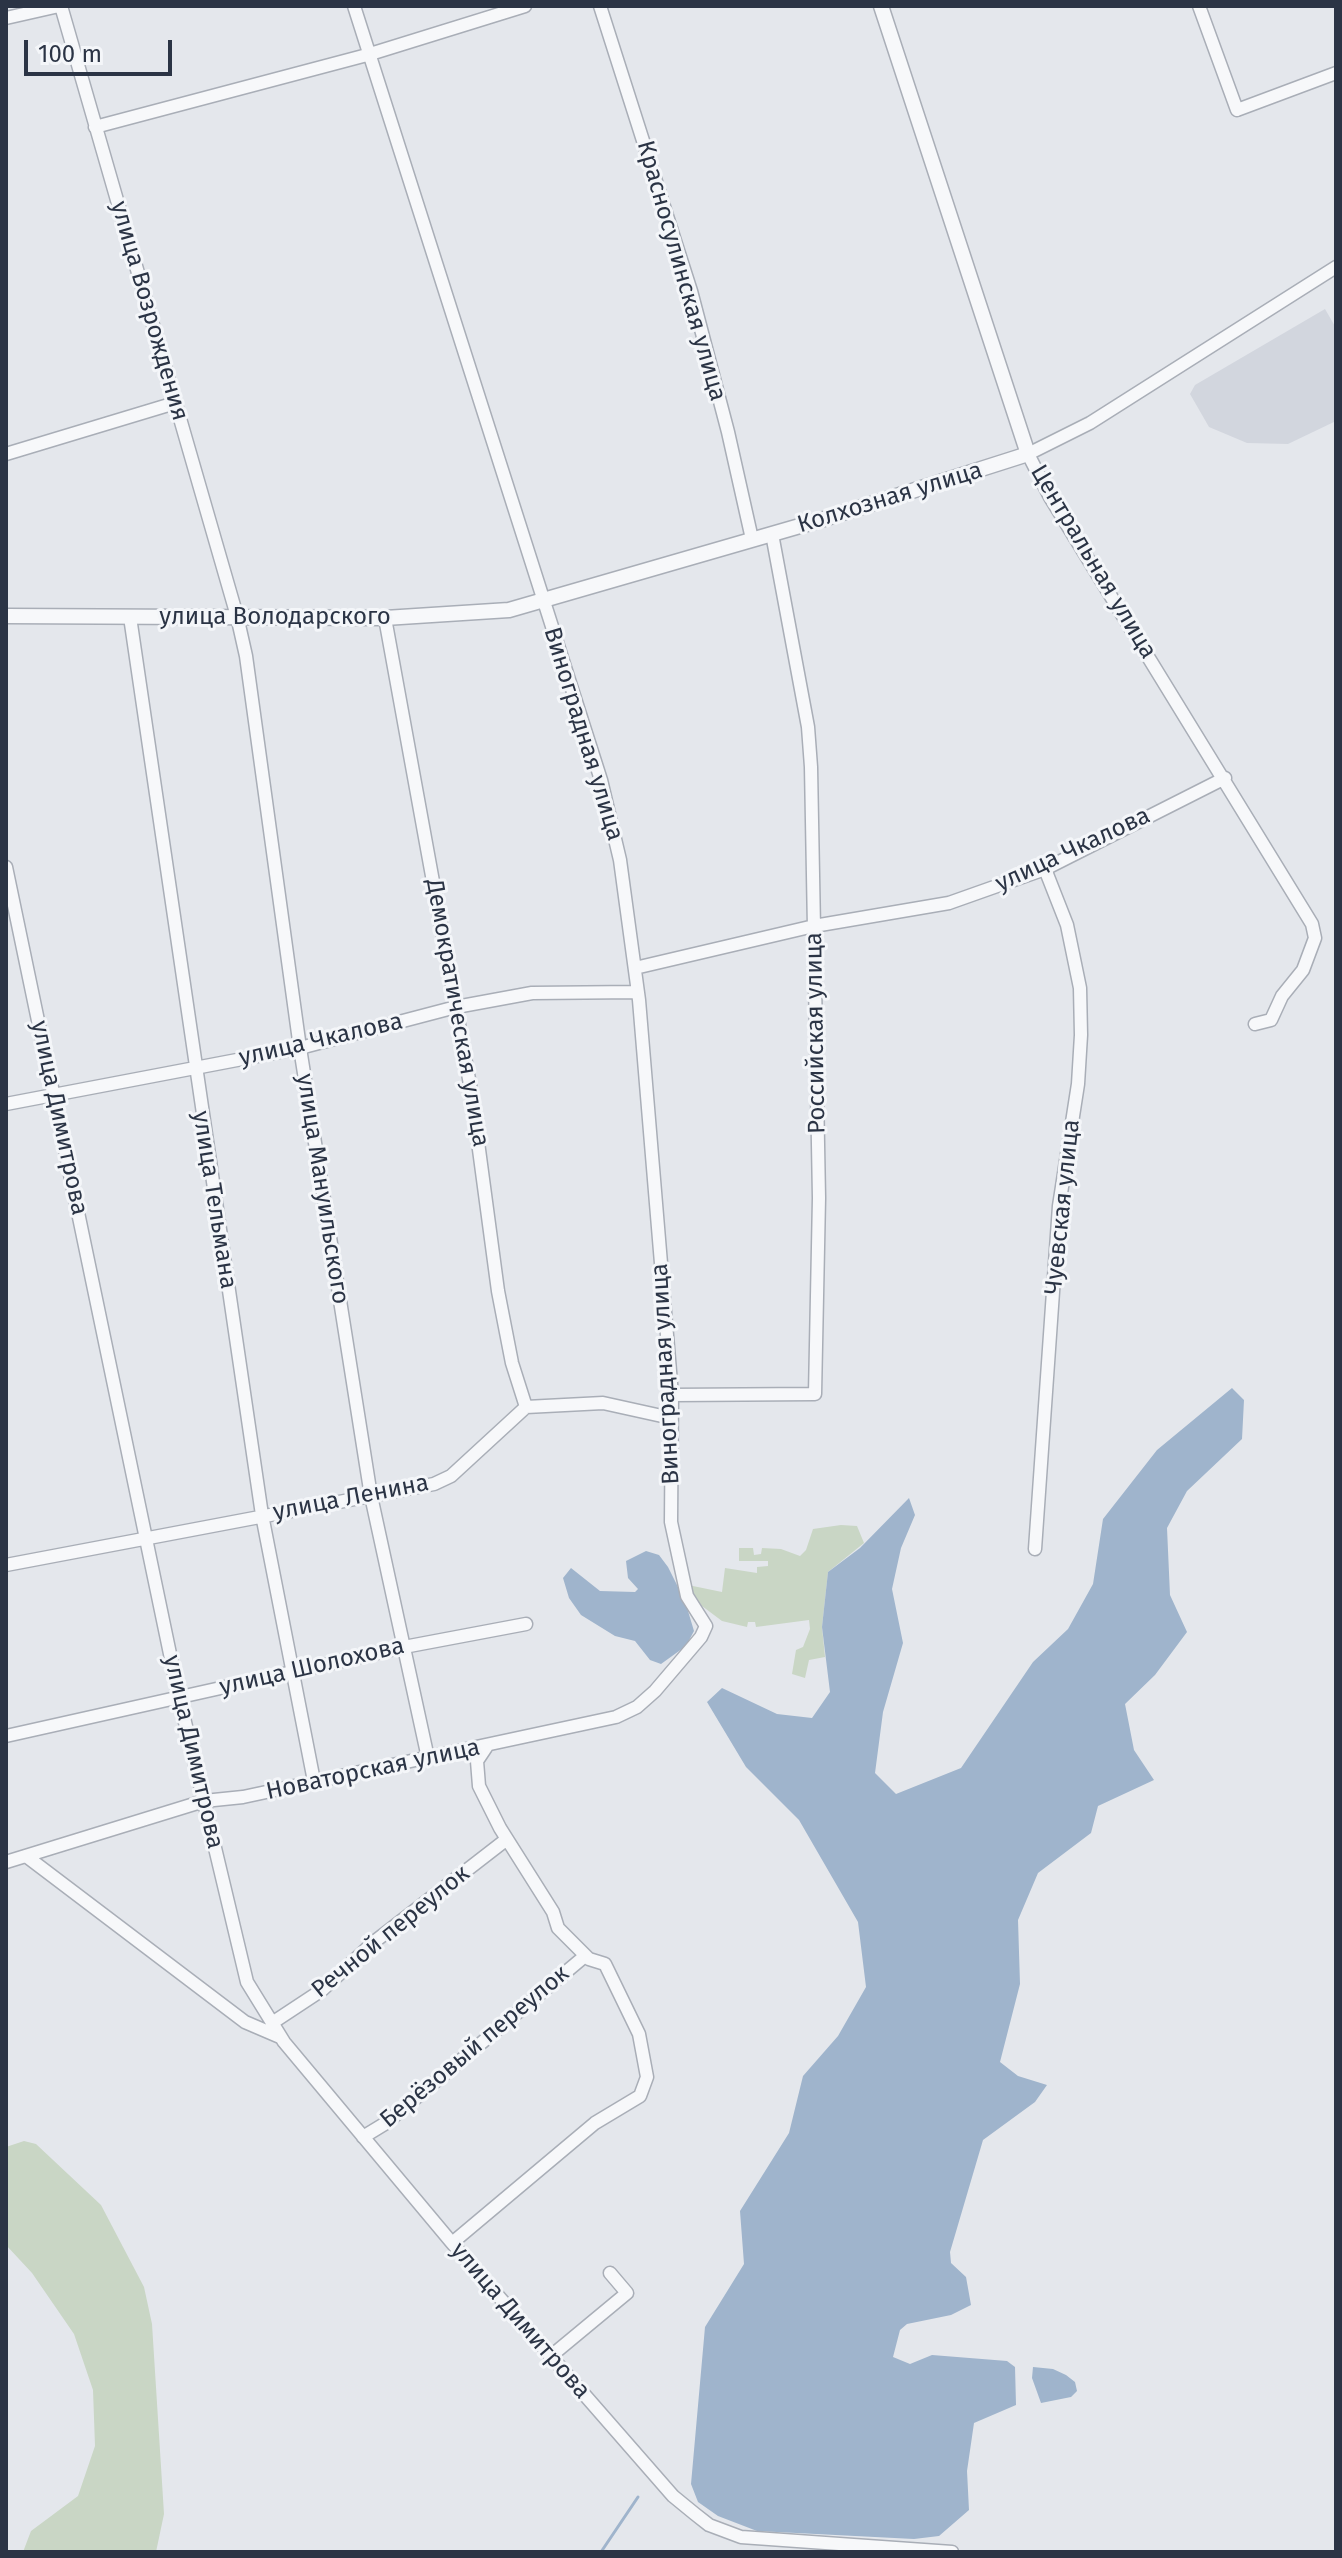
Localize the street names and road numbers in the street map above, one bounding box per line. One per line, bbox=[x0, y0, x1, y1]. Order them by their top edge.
street label: Красносулинская улица bbox=[630, 138, 732, 404]
street label: улица Возрождения bbox=[104, 198, 194, 424]
street label: Колхозная улица bbox=[794, 456, 986, 540]
street label: Центральная улица bbox=[1024, 460, 1162, 664]
street label: улица Володарского bbox=[159, 603, 391, 631]
street label: Виноградная улица bbox=[537, 624, 629, 844]
street label: улица Чкалова bbox=[991, 802, 1155, 898]
street label: Демократическая улица bbox=[419, 877, 495, 1149]
street label: Российская улица bbox=[800, 932, 832, 1134]
street label: улица Чкалова bbox=[236, 1007, 406, 1073]
street label: улица Димитрова bbox=[24, 1018, 94, 1218]
street label: улица Мануильского bbox=[290, 1072, 354, 1306]
street label: улица Тельмана bbox=[186, 1109, 242, 1291]
street label: Чуевская улица bbox=[1039, 1118, 1087, 1296]
street label: Виноградная улица bbox=[646, 1263, 686, 1485]
street label: улица Ленина bbox=[271, 1469, 431, 1527]
street label: улица Шолохова bbox=[217, 1632, 407, 1702]
street label: улица Димитрова bbox=[157, 1652, 229, 1852]
street label: Новаторская улица bbox=[263, 1733, 483, 1807]
street label: Речной переулок bbox=[306, 1859, 476, 2005]
street label: Берёзовый переулок bbox=[375, 1960, 575, 2134]
street label: улица Димитрова bbox=[444, 2237, 596, 2405]

